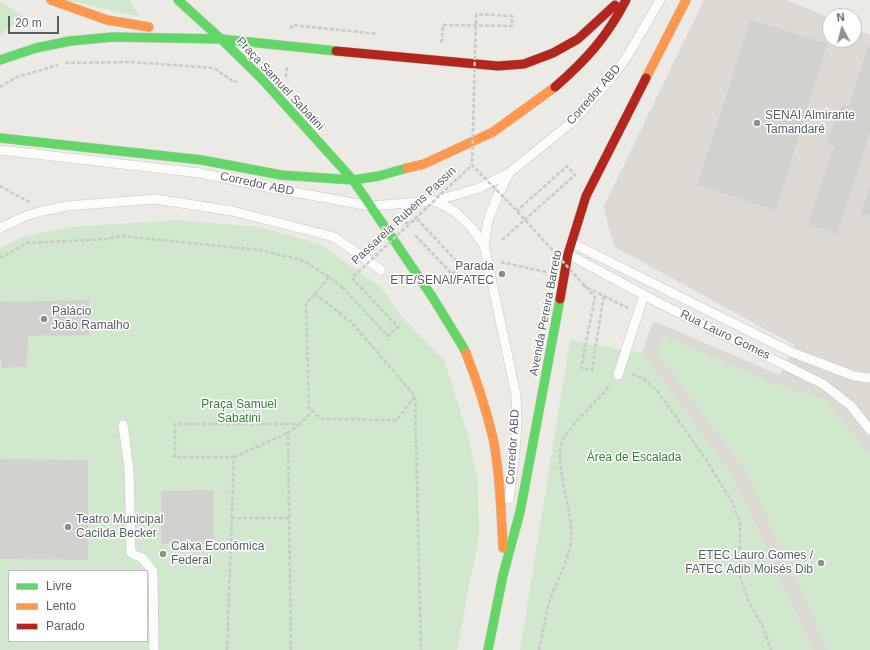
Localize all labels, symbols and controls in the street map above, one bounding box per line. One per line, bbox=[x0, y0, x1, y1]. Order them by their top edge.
scale bar bbox=[10, 8, 61, 34]
north arrow bbox=[822, 8, 862, 48]
text: N bbox=[836, 11, 845, 24]
text: 20 m bbox=[15, 16, 42, 30]
street label: Praça Samuel Sabatini bbox=[233, 34, 327, 134]
street label: Corredor ABD bbox=[564, 62, 624, 128]
place label: SENAI Almirante Tamandaré bbox=[765, 109, 855, 137]
marker: SENAI Almirante Tamandaré bbox=[752, 118, 762, 128]
street label: Passarela Rubens Passin bbox=[349, 164, 459, 268]
street label: Corredor ABD bbox=[219, 169, 295, 199]
street label: Avenida Pereira Barreto bbox=[527, 249, 565, 377]
place label: Parada ETE/SENAI/FATEC bbox=[390, 260, 494, 288]
marker: Parada ETE/SENAI/FATEC bbox=[497, 269, 507, 279]
place label: Palácio João Ramalho bbox=[52, 305, 129, 333]
street label: Rua Lauro Gomes bbox=[678, 307, 772, 363]
marker: Palácio João Ramalho bbox=[39, 314, 49, 324]
park label: Praça Samuel Sabatini bbox=[201, 398, 277, 426]
street label: Corredor ABD bbox=[503, 409, 523, 485]
park label: Área de Escalada bbox=[587, 451, 681, 465]
place label: Teatro Municipal Cacilda Becker bbox=[76, 513, 163, 541]
marker: Teatro Municipal Cacilda Becker bbox=[63, 522, 73, 532]
place label: Caixa Econômica Federal bbox=[171, 540, 264, 568]
marker: Caixa Econômica Federal bbox=[158, 549, 168, 559]
place label: ETEC Lauro Gomes / FATEC Adib Moisés Dib bbox=[685, 549, 813, 577]
marker: ETEC Lauro Gomes / FATEC Adib Moisés Dib bbox=[816, 558, 826, 568]
legend bbox=[8, 570, 148, 642]
text: Livre bbox=[46, 579, 72, 593]
text: Lento bbox=[46, 599, 76, 613]
text: Parado bbox=[46, 619, 85, 633]

